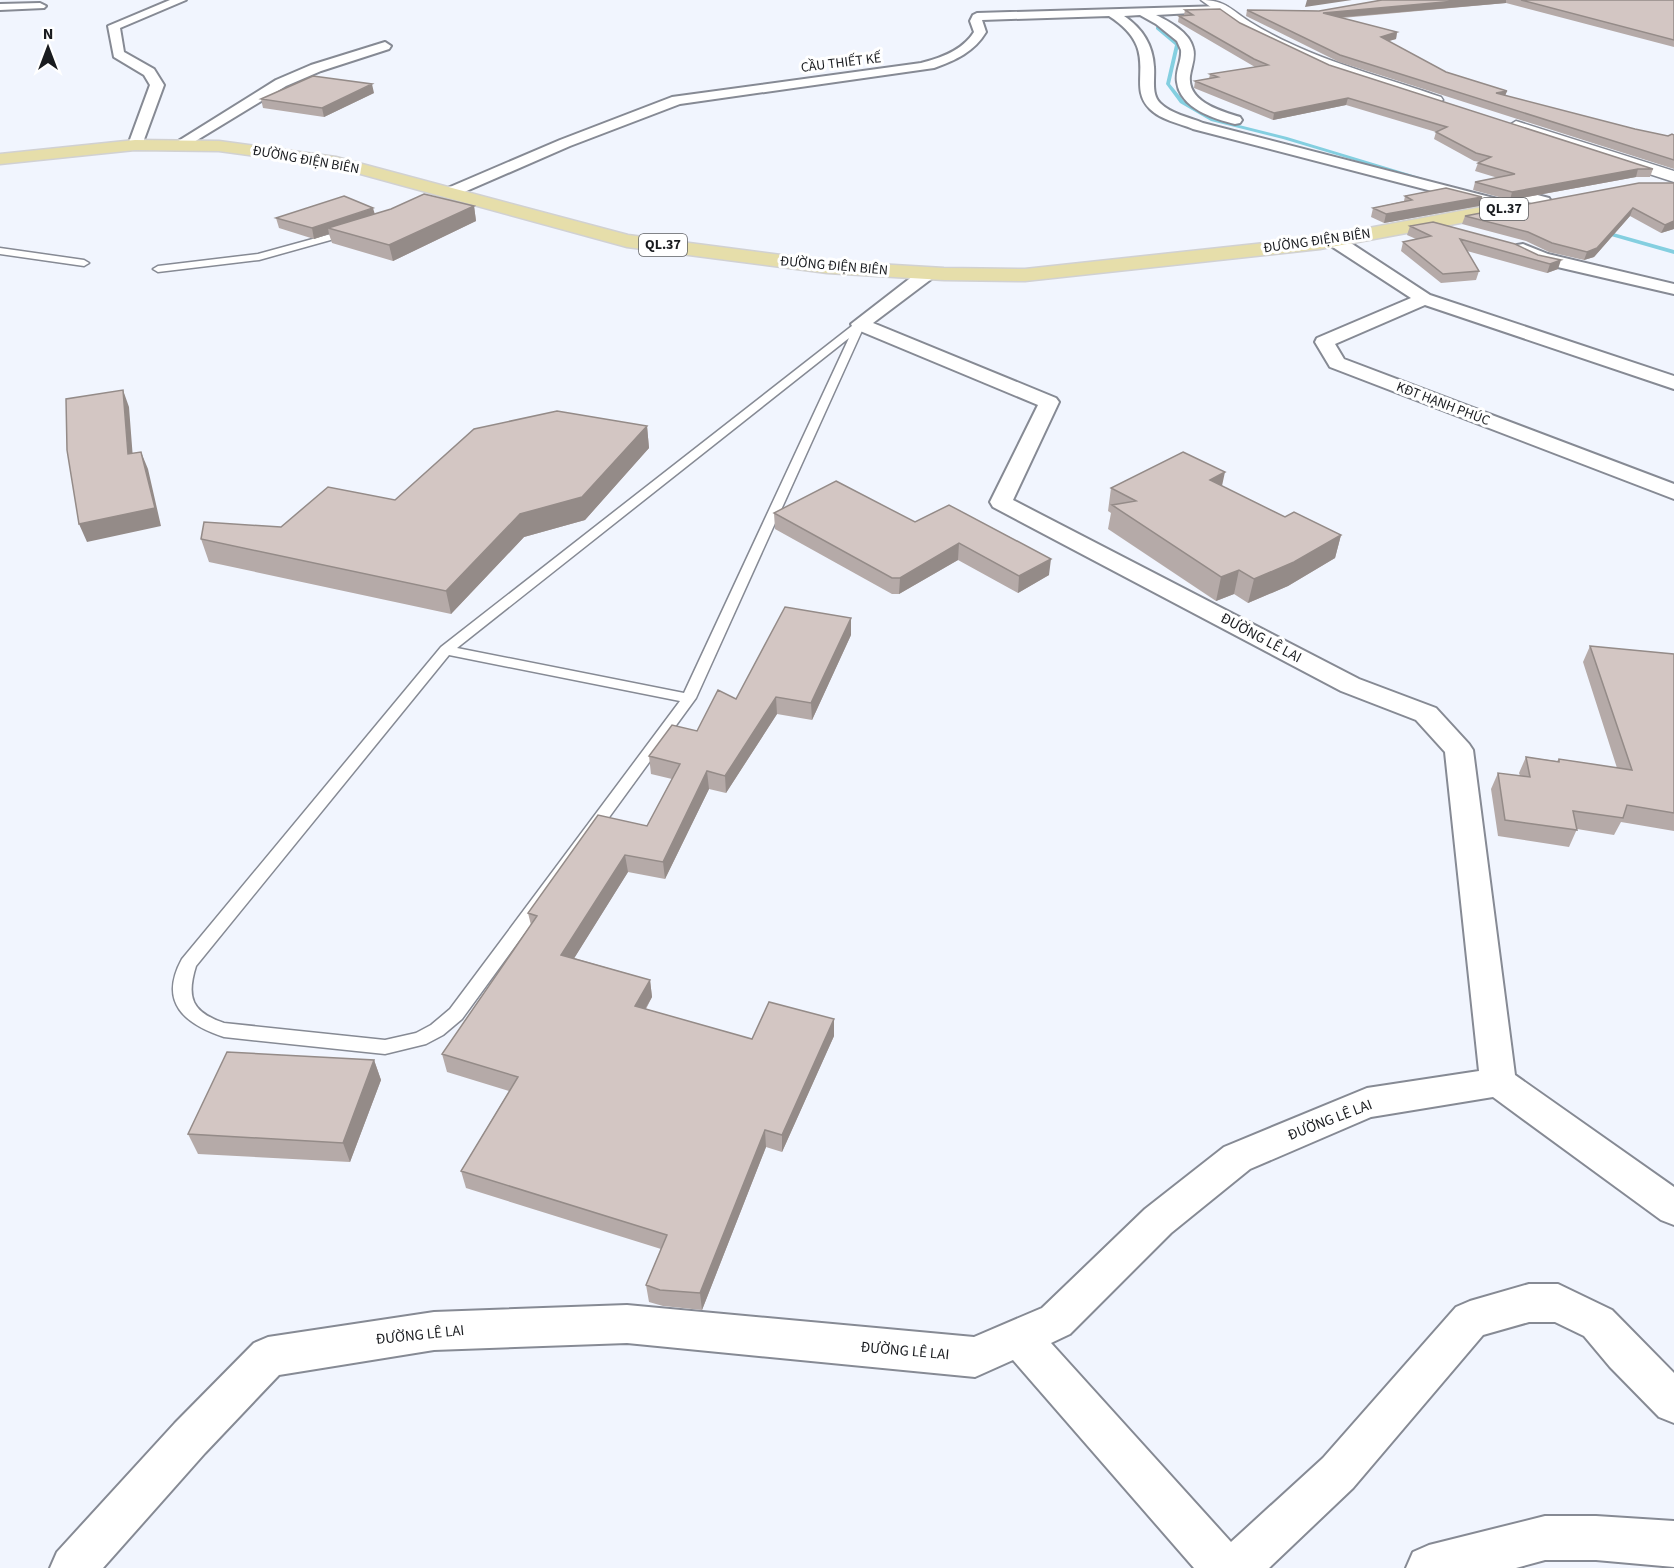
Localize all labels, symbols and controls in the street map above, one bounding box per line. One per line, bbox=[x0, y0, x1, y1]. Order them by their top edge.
north arrow bbox=[18, 18, 78, 78]
text: N bbox=[43, 23, 53, 45]
street label: CẦU THIẾT KẾ bbox=[800, 48, 883, 78]
street label: ĐƯỜNG ĐIỆN BIÊN bbox=[251, 141, 361, 179]
road number: QL.37 bbox=[1480, 198, 1528, 220]
street label: ĐƯỜNG ĐIỆN BIÊN bbox=[1262, 224, 1372, 258]
road number: QL.37 bbox=[639, 234, 687, 256]
street label: ĐƯỜNG ĐIỆN BIÊN bbox=[779, 251, 889, 281]
street label: KĐT HẠNH PHÚC bbox=[1393, 377, 1493, 431]
street label: ĐƯỜNG LÊ LAI bbox=[1217, 608, 1305, 668]
street label: ĐƯỜNG LÊ LAI bbox=[1285, 1094, 1375, 1146]
street label: ĐƯỜNG LÊ LAI bbox=[375, 1320, 465, 1350]
street label: ĐƯỜNG LÊ LAI bbox=[860, 1337, 950, 1365]

